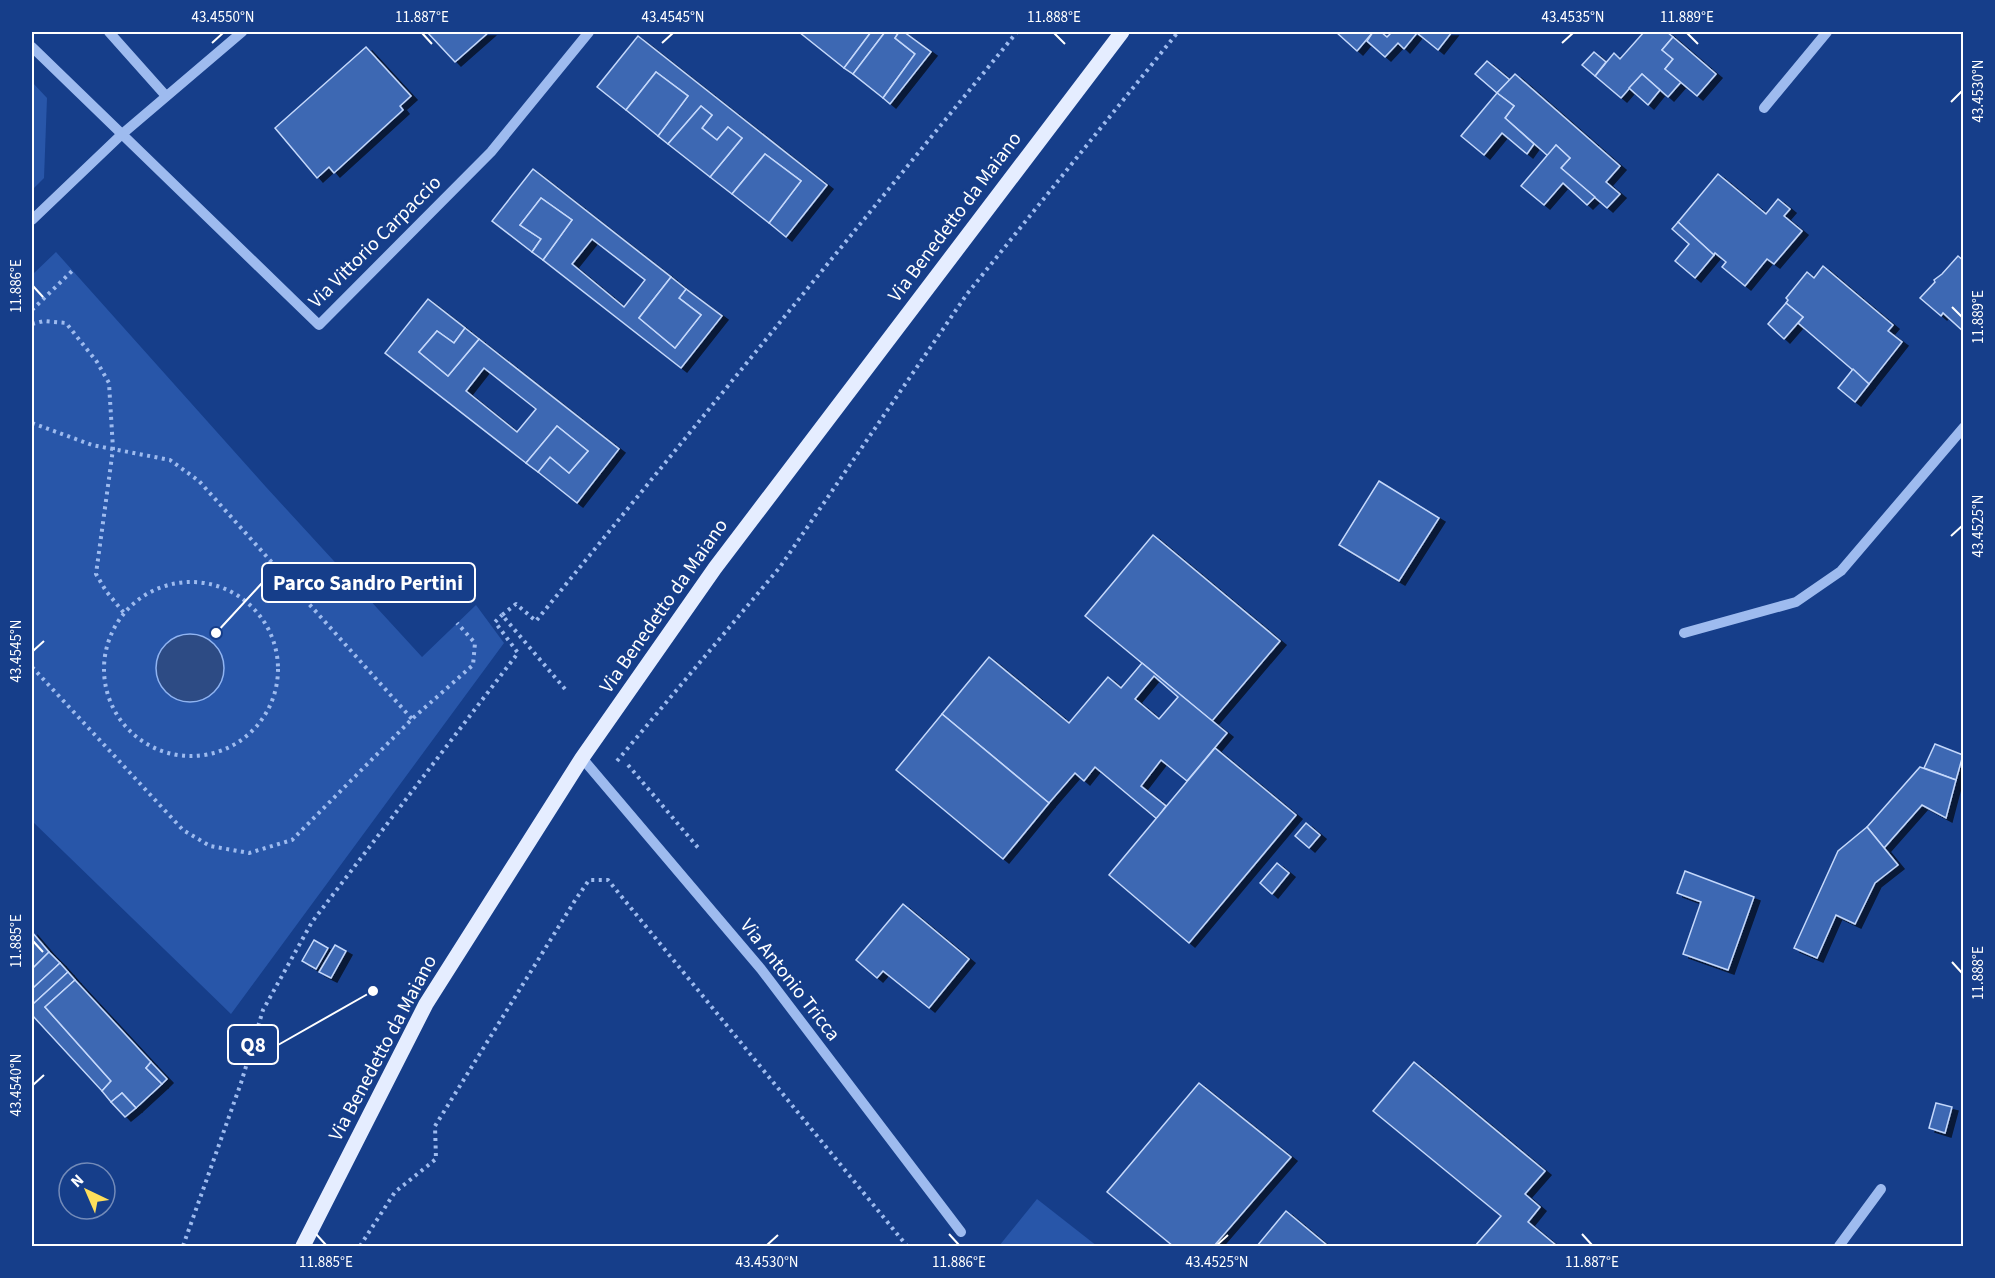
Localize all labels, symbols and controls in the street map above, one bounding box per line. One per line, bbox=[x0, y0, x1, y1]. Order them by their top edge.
text: 43.4550°N bbox=[191, 7, 255, 28]
text: 11.887°E bbox=[395, 7, 449, 28]
text: 43.4545°N bbox=[641, 7, 705, 28]
text: 11.888°E bbox=[1027, 7, 1081, 28]
text: 43.4535°N bbox=[1541, 7, 1605, 28]
text: 11.889°E bbox=[1660, 7, 1714, 28]
text: 43.4530°N bbox=[1968, 59, 1989, 123]
street label: Via Benedetto da Maiano bbox=[882, 126, 1028, 308]
street label: Via Vittorio Carpaccio bbox=[302, 169, 448, 315]
text: 11.886°E bbox=[6, 259, 27, 313]
text: 11.889°E bbox=[1968, 290, 1989, 344]
text: 43.4525°N bbox=[1968, 494, 1989, 558]
street label: Via Benedetto da Maiano bbox=[593, 513, 735, 699]
callout: Parco Sandro Pertini bbox=[262, 563, 475, 602]
text: Parco Sandro Pertini bbox=[273, 568, 463, 598]
text: 43.4545°N bbox=[6, 619, 27, 683]
street label: Via Antonio Tricca bbox=[733, 913, 847, 1047]
text: 11.885°E bbox=[6, 914, 27, 968]
text: 11.888°E bbox=[1968, 946, 1989, 1000]
street label: Via Benedetto da Maiano bbox=[322, 950, 444, 1146]
callout: Q8 bbox=[228, 1025, 278, 1064]
text: Q8 bbox=[240, 1030, 266, 1060]
text: 43.4540°N bbox=[6, 1053, 27, 1117]
north arrow bbox=[57, 1161, 117, 1221]
text: N bbox=[66, 1169, 89, 1193]
text: 11.885°E bbox=[299, 1252, 353, 1273]
text: 43.4530°N bbox=[735, 1252, 799, 1273]
text: 11.886°E bbox=[932, 1252, 986, 1273]
text: 43.4525°N bbox=[1185, 1252, 1249, 1273]
text: 11.887°E bbox=[1565, 1252, 1619, 1273]

